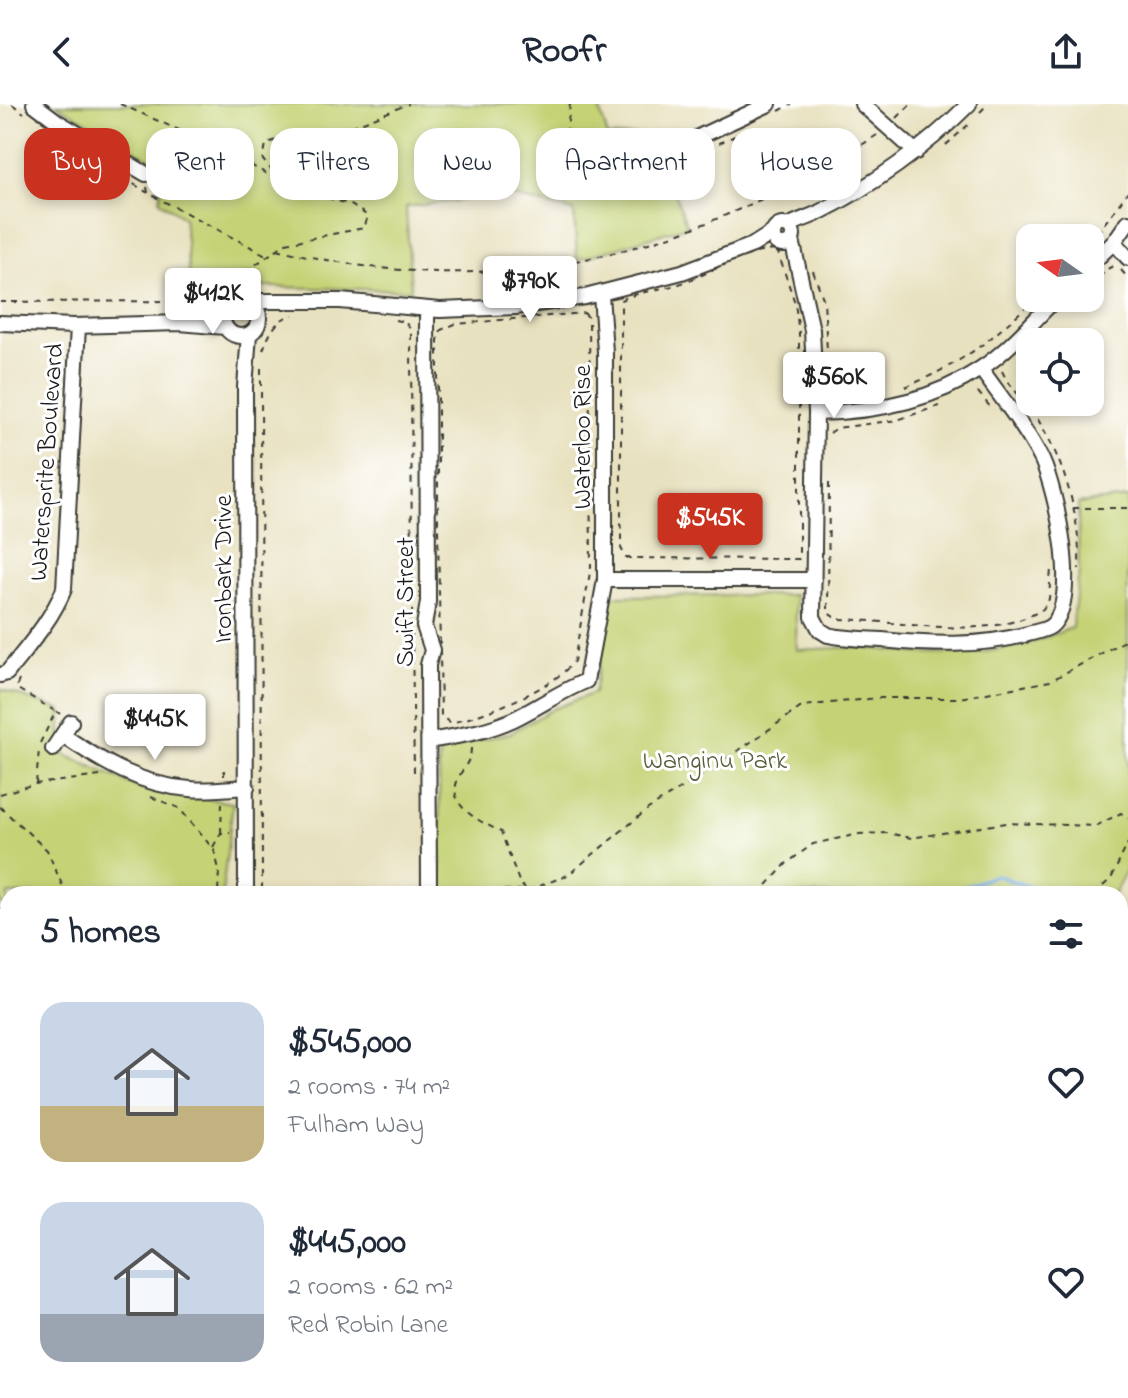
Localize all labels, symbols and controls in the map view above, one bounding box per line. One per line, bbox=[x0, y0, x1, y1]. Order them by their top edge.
text: Roofr bbox=[522, 26, 606, 79]
icon: back bbox=[40, 30, 84, 74]
icon: share bbox=[1044, 30, 1088, 74]
chip: Buy bbox=[24, 128, 130, 200]
chip: Rent bbox=[146, 128, 254, 200]
chip: Filters bbox=[270, 128, 398, 200]
chip: New bbox=[414, 128, 520, 200]
chip: Apartment bbox=[536, 128, 715, 200]
chip: House bbox=[731, 128, 861, 200]
north arrow bbox=[1016, 224, 1104, 312]
map controls bbox=[1016, 224, 1104, 416]
pin: $790K bbox=[474, 256, 586, 324]
text: $790K bbox=[501, 263, 559, 301]
pin: $412K bbox=[157, 268, 269, 336]
text: $412K bbox=[183, 275, 243, 313]
button: locate bbox=[1016, 328, 1104, 416]
street label: Watersprite Boulevard bbox=[21, 342, 75, 582]
pin: $560K bbox=[778, 352, 890, 420]
text: $560K bbox=[801, 359, 867, 397]
street label: Waterloo Rise bbox=[565, 364, 603, 509]
pin: $545K bbox=[654, 493, 766, 561]
street label: Ironbark Drive bbox=[206, 494, 244, 643]
text: $545K bbox=[676, 500, 744, 538]
street label: Swift Street bbox=[388, 537, 426, 667]
pin: $445K bbox=[99, 694, 211, 762]
text: $445K bbox=[123, 701, 187, 739]
park label: Wanginu Park bbox=[643, 743, 788, 781]
text: 5 homes bbox=[40, 909, 161, 959]
icon: filters bbox=[1044, 912, 1088, 956]
text: $545,000 bbox=[288, 1019, 411, 1069]
icon: home bbox=[104, 1034, 200, 1130]
icon: heart bbox=[1044, 1060, 1088, 1104]
text: 2 rooms · 74 m² bbox=[288, 1069, 450, 1107]
text: Fulham Way bbox=[288, 1107, 424, 1145]
text: $445,000 bbox=[288, 1219, 406, 1269]
icon: home bbox=[104, 1234, 200, 1330]
icon: heart bbox=[1044, 1260, 1088, 1304]
text: 2 rooms · 62 m² bbox=[288, 1269, 453, 1307]
text: Red Robin Lane bbox=[288, 1307, 448, 1345]

